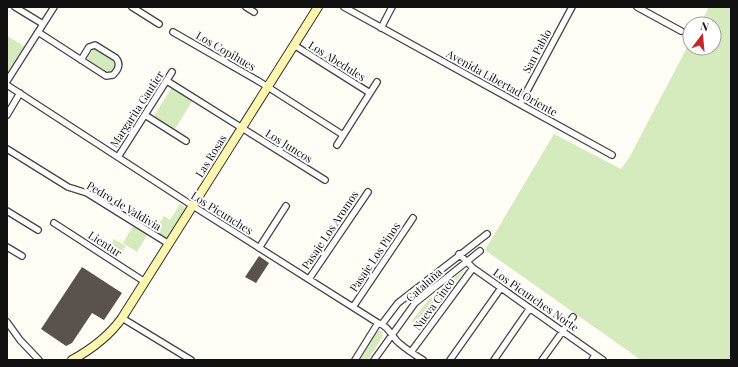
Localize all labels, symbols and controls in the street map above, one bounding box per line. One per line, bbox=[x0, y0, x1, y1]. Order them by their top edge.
north arrow bbox=[682, 16, 722, 56]
text: N bbox=[699, 18, 711, 34]
street label: San Pablo bbox=[519, 26, 554, 75]
street label: Los Copihues bbox=[194, 27, 259, 74]
street label: Los Abedules bbox=[306, 37, 369, 84]
street label: Avenida Libertad Oriente bbox=[443, 45, 561, 120]
street label: Margarita Gautier bbox=[106, 68, 167, 150]
street label: Los Juncos bbox=[263, 125, 316, 166]
street label: Las Rosas bbox=[191, 131, 230, 180]
street label: Pedro de Valdivia bbox=[84, 177, 165, 234]
street label: Pasaje Los Aromos bbox=[298, 187, 361, 272]
street label: Los Picunches bbox=[188, 188, 256, 238]
street label: Pasaje Los Pinos bbox=[346, 219, 403, 294]
street label: Lientur bbox=[86, 227, 125, 260]
street label: Cataluña bbox=[402, 264, 445, 305]
street label: Los Picunches Norte bbox=[491, 264, 582, 335]
street label: Nueva Cinco bbox=[409, 274, 458, 333]

